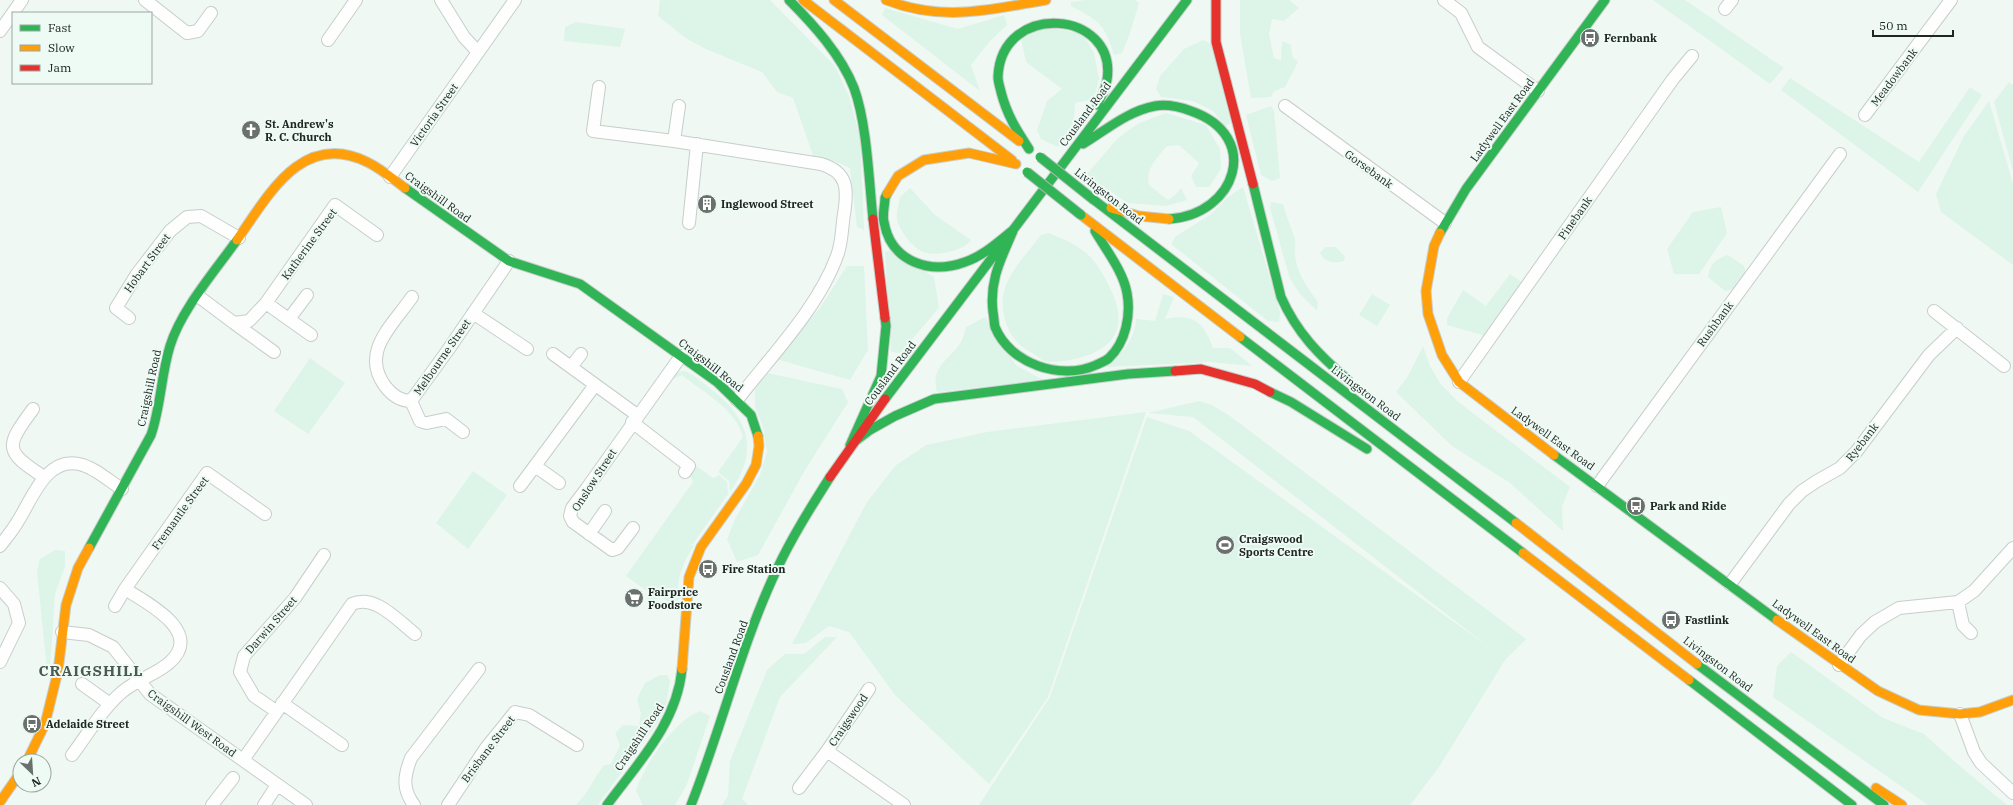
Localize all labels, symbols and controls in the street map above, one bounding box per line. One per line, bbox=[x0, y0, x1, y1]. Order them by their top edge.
legend bbox=[12, 12, 152, 84]
scale bar bbox=[1873, 12, 1953, 38]
text: 50 m bbox=[1879, 18, 1908, 33]
text: Fast bbox=[48, 20, 72, 35]
bus stop icon: Fernbank bbox=[1579, 27, 1601, 49]
place label: Fernbank bbox=[1604, 31, 1657, 45]
text: Slow bbox=[48, 40, 75, 55]
street label: Meadowbank bbox=[1868, 45, 1921, 109]
text: Jam bbox=[48, 60, 72, 75]
street label: Ladywell East Road bbox=[1467, 75, 1537, 165]
street label: Cousland Road bbox=[1056, 79, 1114, 149]
street label: Victoria Street bbox=[407, 81, 461, 149]
place label: St. Andrew's R. C. Church bbox=[265, 117, 334, 144]
church icon: St. Andrew's R. C. Church bbox=[240, 119, 262, 141]
street label: Gorsebank bbox=[1342, 147, 1396, 192]
street label: Livingston Road bbox=[1072, 165, 1146, 227]
street label: Craigshill Road bbox=[402, 168, 474, 226]
building icon: Inglewood Street bbox=[696, 193, 718, 215]
street label: Pinebank bbox=[1555, 193, 1595, 242]
place label: Inglewood Street bbox=[721, 197, 813, 211]
street label: Katherine Street bbox=[278, 205, 340, 282]
street label: Hobart Street bbox=[121, 231, 173, 295]
street label: Rushbank bbox=[1694, 298, 1736, 349]
street label: Melbourne Street bbox=[411, 316, 474, 398]
street label: Craigshill Road bbox=[676, 335, 746, 395]
street label: Cousland Road bbox=[861, 338, 919, 408]
street label: Craigshill Road bbox=[134, 348, 164, 428]
street label: Livingston Road bbox=[1328, 362, 1404, 424]
street label: Ladywell East Road bbox=[1508, 403, 1598, 473]
street label: Ryebank bbox=[1843, 419, 1882, 464]
street label: Onslow Street bbox=[569, 446, 619, 514]
street label: Fremantle Street bbox=[149, 473, 211, 552]
bus stop icon: Park and Ride bbox=[1625, 495, 1647, 517]
place label: Park and Ride bbox=[1650, 499, 1726, 513]
place label: Craigswood Sports Centre bbox=[1239, 532, 1314, 559]
sports icon: Craigswood Sports Centre bbox=[1214, 534, 1236, 556]
bus stop icon: Fire Station bbox=[697, 558, 719, 580]
place label: Fire Station bbox=[722, 562, 786, 576]
place label: Fairprice Foodstore bbox=[648, 585, 702, 612]
supermarket icon: Fairprice Foodstore bbox=[623, 587, 645, 609]
street label: Darwin Street bbox=[242, 593, 300, 657]
street label: Ladywell East Road bbox=[1769, 596, 1859, 666]
bus stop icon: Fastlink bbox=[1660, 609, 1682, 631]
place label: Fastlink bbox=[1685, 613, 1729, 627]
street label: Cousland Road bbox=[711, 618, 751, 696]
street label: Livingston Road bbox=[1680, 633, 1756, 695]
district label: CRAIGSHILL bbox=[39, 661, 144, 680]
street label: Craigshill West Road bbox=[145, 686, 239, 760]
street label: Craigswood bbox=[825, 691, 871, 749]
street label: Craigshill Road bbox=[611, 700, 667, 773]
bus stop icon: Adelaide Street bbox=[21, 713, 43, 735]
street label: Brisbane Street bbox=[458, 713, 518, 785]
place label: Adelaide Street bbox=[46, 717, 129, 731]
north arrow bbox=[12, 753, 52, 793]
text: N bbox=[29, 774, 43, 790]

